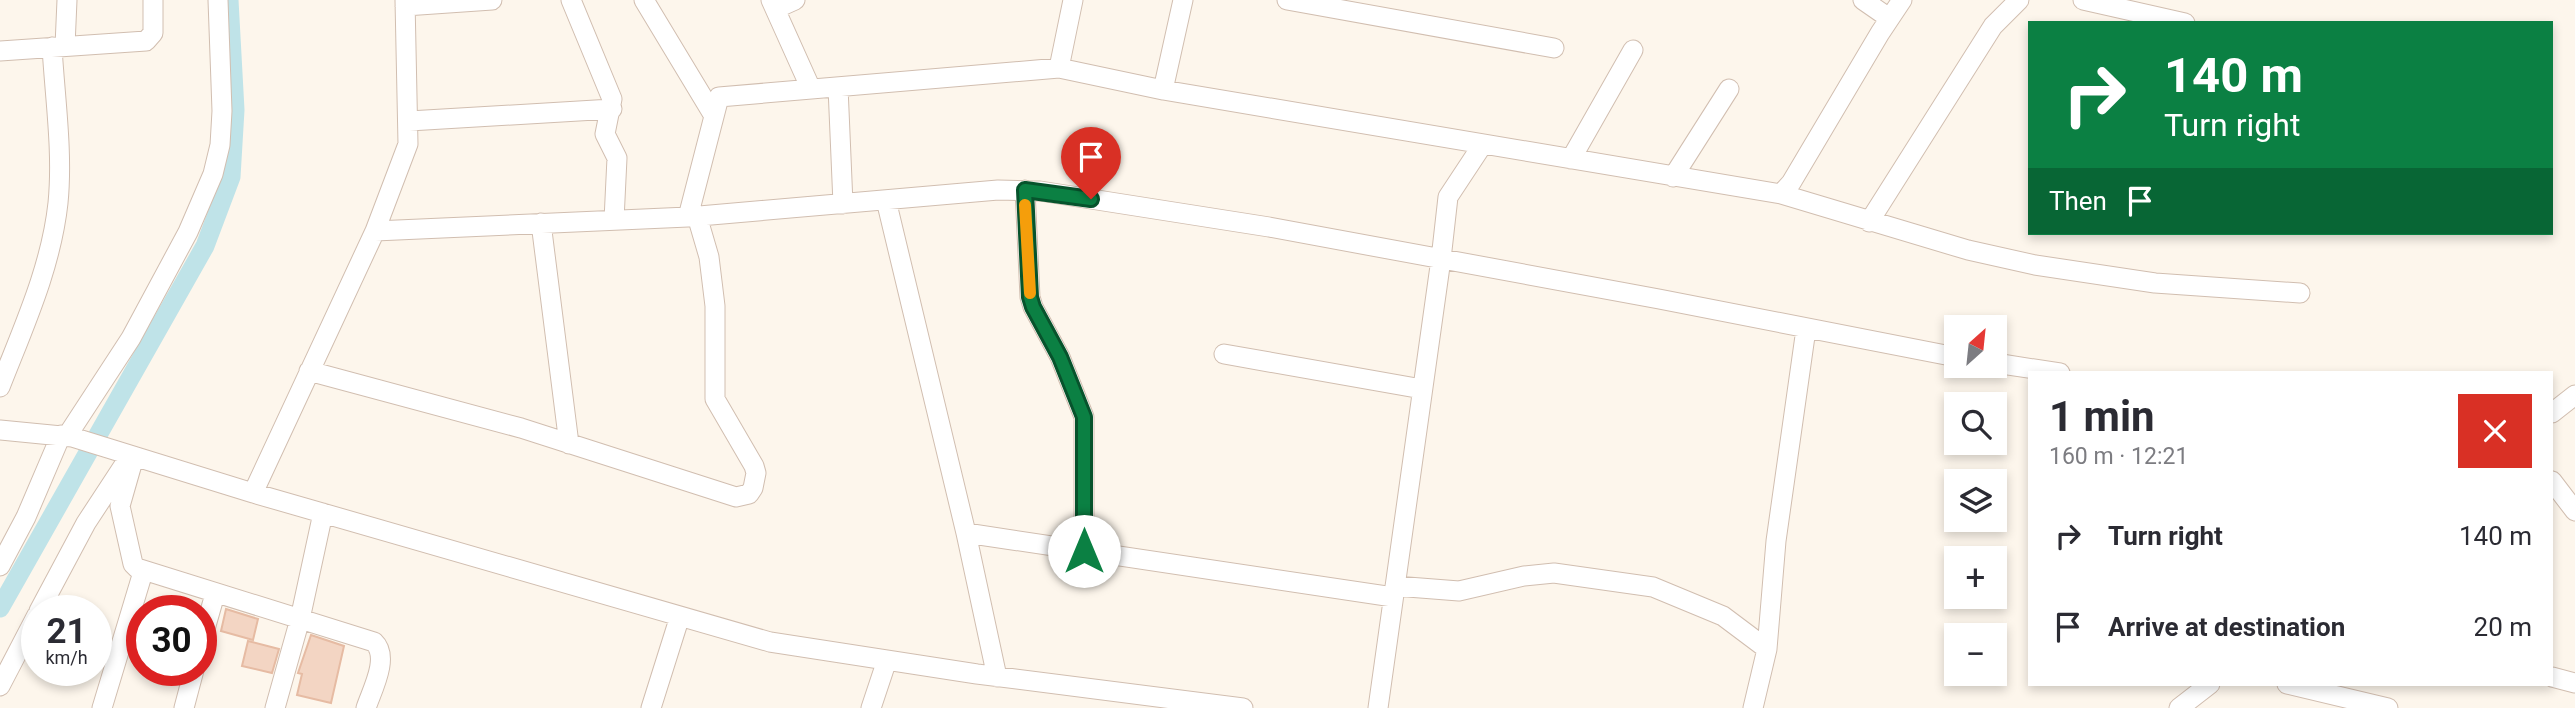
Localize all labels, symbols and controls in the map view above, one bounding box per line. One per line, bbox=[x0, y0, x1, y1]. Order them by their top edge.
text: 140 m bbox=[2164, 47, 2303, 104]
icon: right bbox=[2049, 49, 2140, 140]
text: Turn right bbox=[2164, 106, 2300, 144]
pin bbox=[1061, 127, 1121, 199]
icon: arrive bbox=[1072, 138, 1110, 176]
icon: arrive bbox=[2121, 182, 2159, 220]
text: Then bbox=[2049, 186, 2107, 216]
north arrow bbox=[1944, 315, 2007, 378]
map controls bbox=[1944, 315, 2007, 686]
button: search bbox=[1944, 392, 2007, 455]
text: 1 min bbox=[2049, 392, 2155, 441]
button: close bbox=[2458, 394, 2532, 468]
text: 160 m · 12:21 bbox=[2049, 443, 2188, 470]
button: layers bbox=[1944, 469, 2007, 532]
position arrow bbox=[1047, 514, 1121, 588]
icon: right bbox=[2049, 517, 2087, 555]
text: Turn right bbox=[2108, 521, 2223, 551]
text: 140 m bbox=[2459, 521, 2532, 551]
button: + bbox=[1944, 546, 2007, 609]
speed limit sign: 30 bbox=[126, 595, 217, 686]
icon: arrive bbox=[2049, 608, 2087, 646]
text: 21 bbox=[46, 611, 87, 652]
text: Arrive at destination bbox=[2108, 612, 2345, 642]
text: 20 m bbox=[2474, 612, 2532, 642]
button: − bbox=[1944, 623, 2007, 686]
text: km/h bbox=[45, 647, 88, 668]

